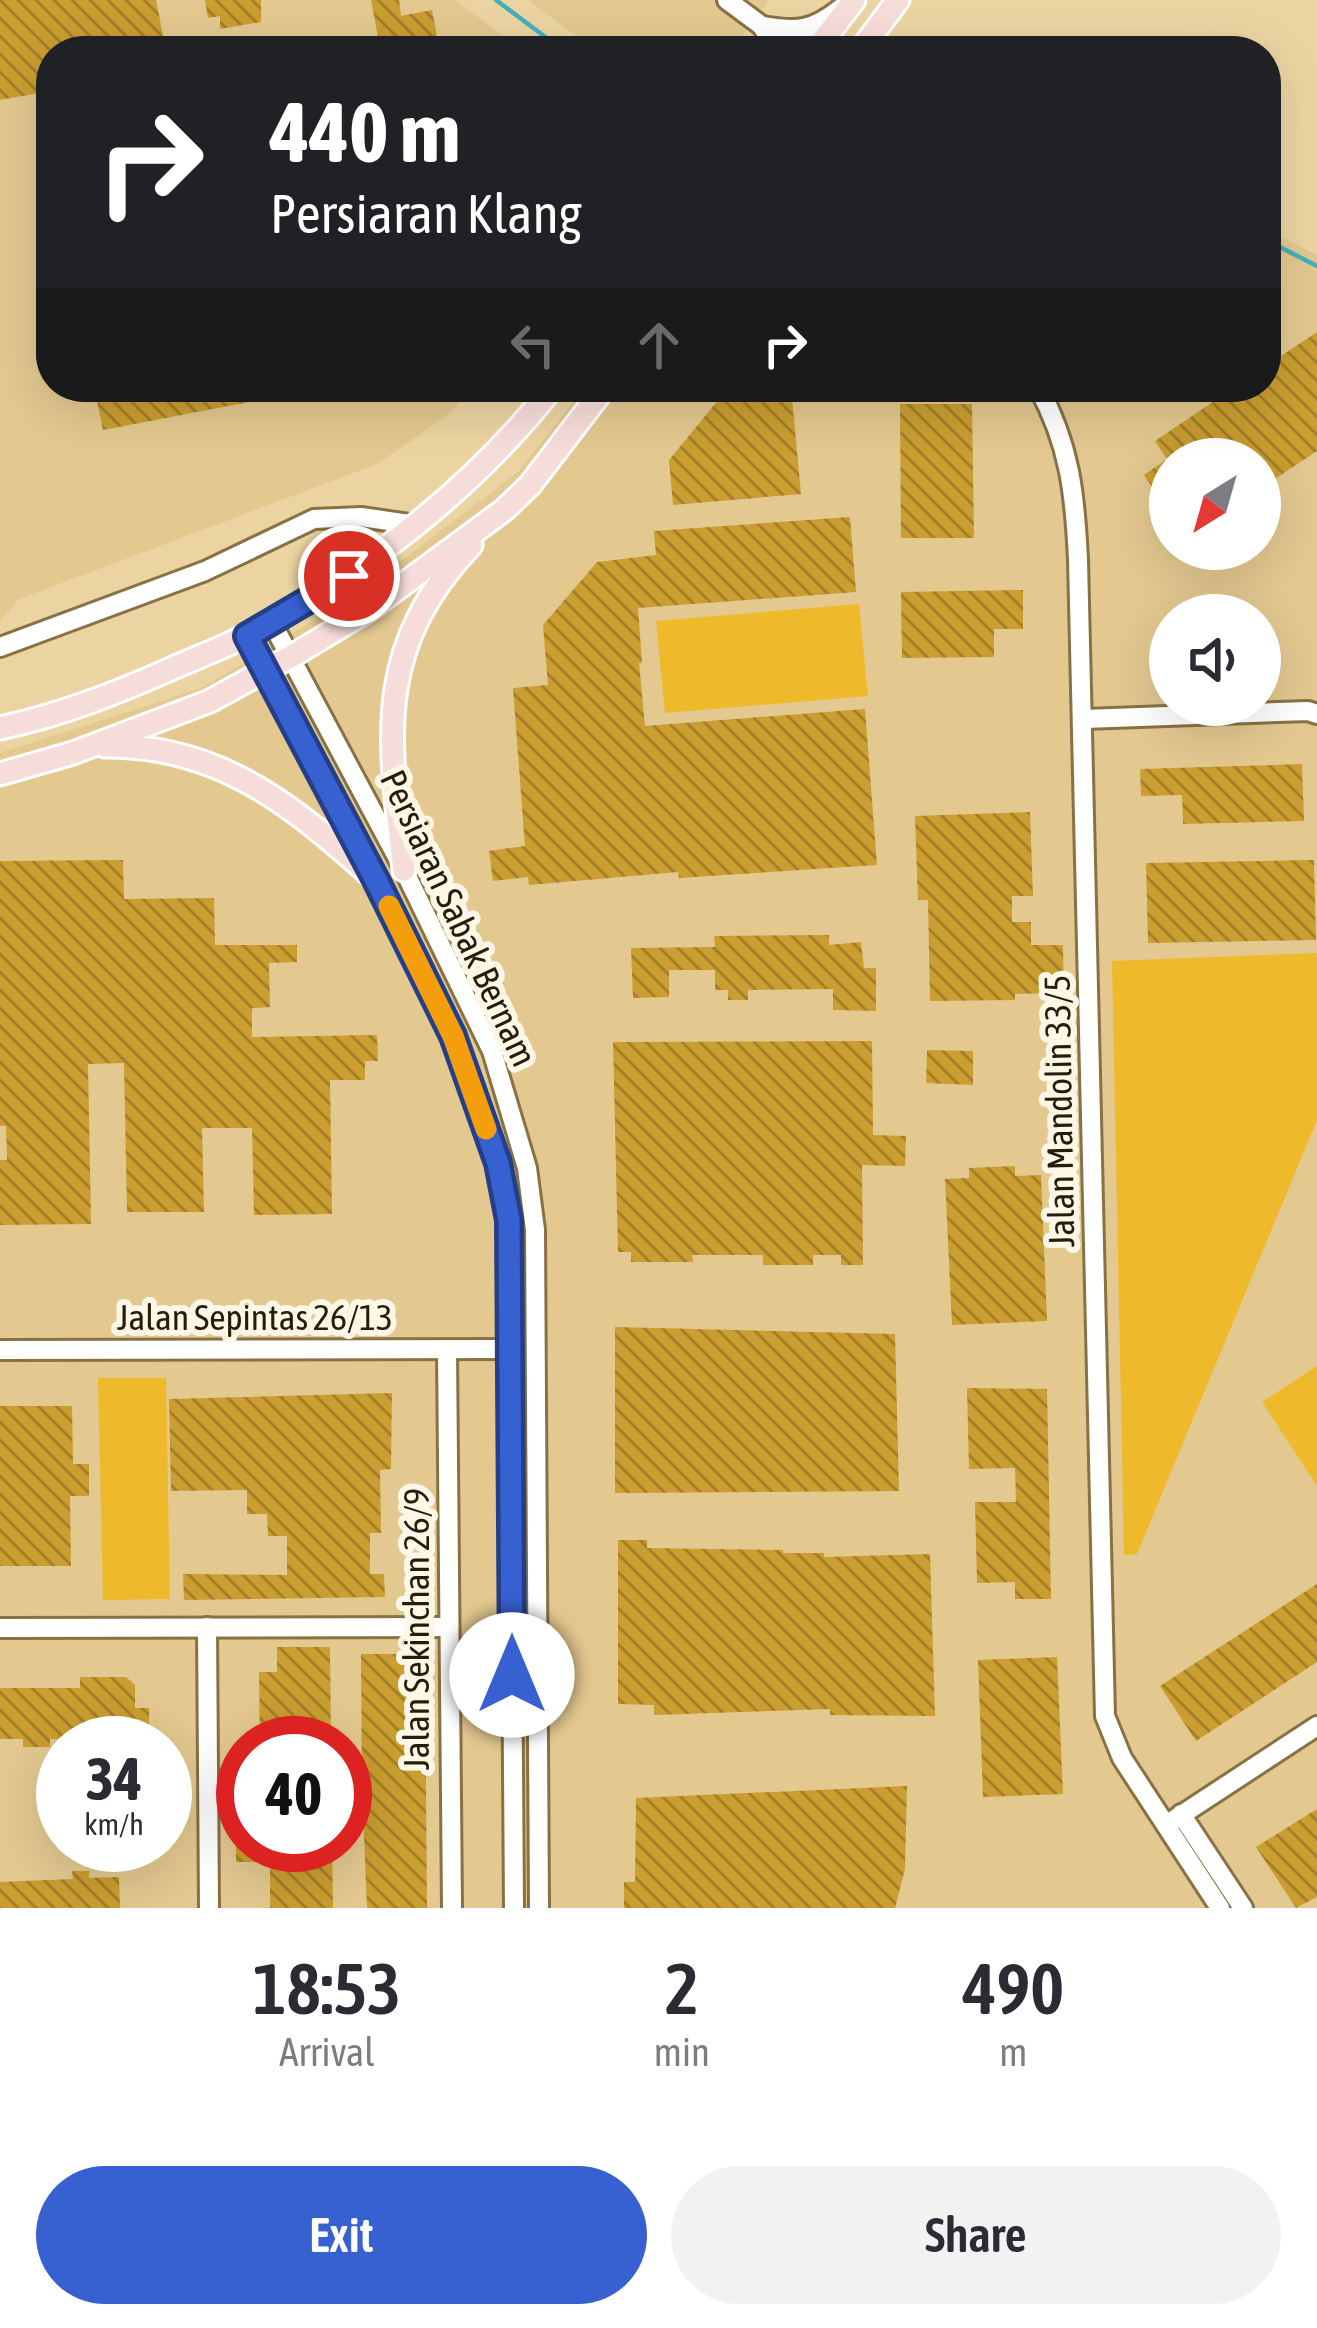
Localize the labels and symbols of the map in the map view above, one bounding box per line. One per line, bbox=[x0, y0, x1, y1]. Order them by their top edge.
north arrow bbox=[1149, 438, 1281, 570]
pin bbox=[298, 525, 400, 627]
street label: Persiaran Sabak Bernam bbox=[372, 763, 546, 1073]
street label: Jalan Mandolin 33/5 bbox=[1036, 974, 1082, 1248]
street label: Jalan Sepintas 26/13 bbox=[117, 1296, 393, 1338]
street label: Jalan Sekinchan 26/9 bbox=[395, 1488, 437, 1770]
position arrow bbox=[449, 1612, 575, 1738]
speed limit sign: 40 bbox=[216, 1716, 372, 1872]

